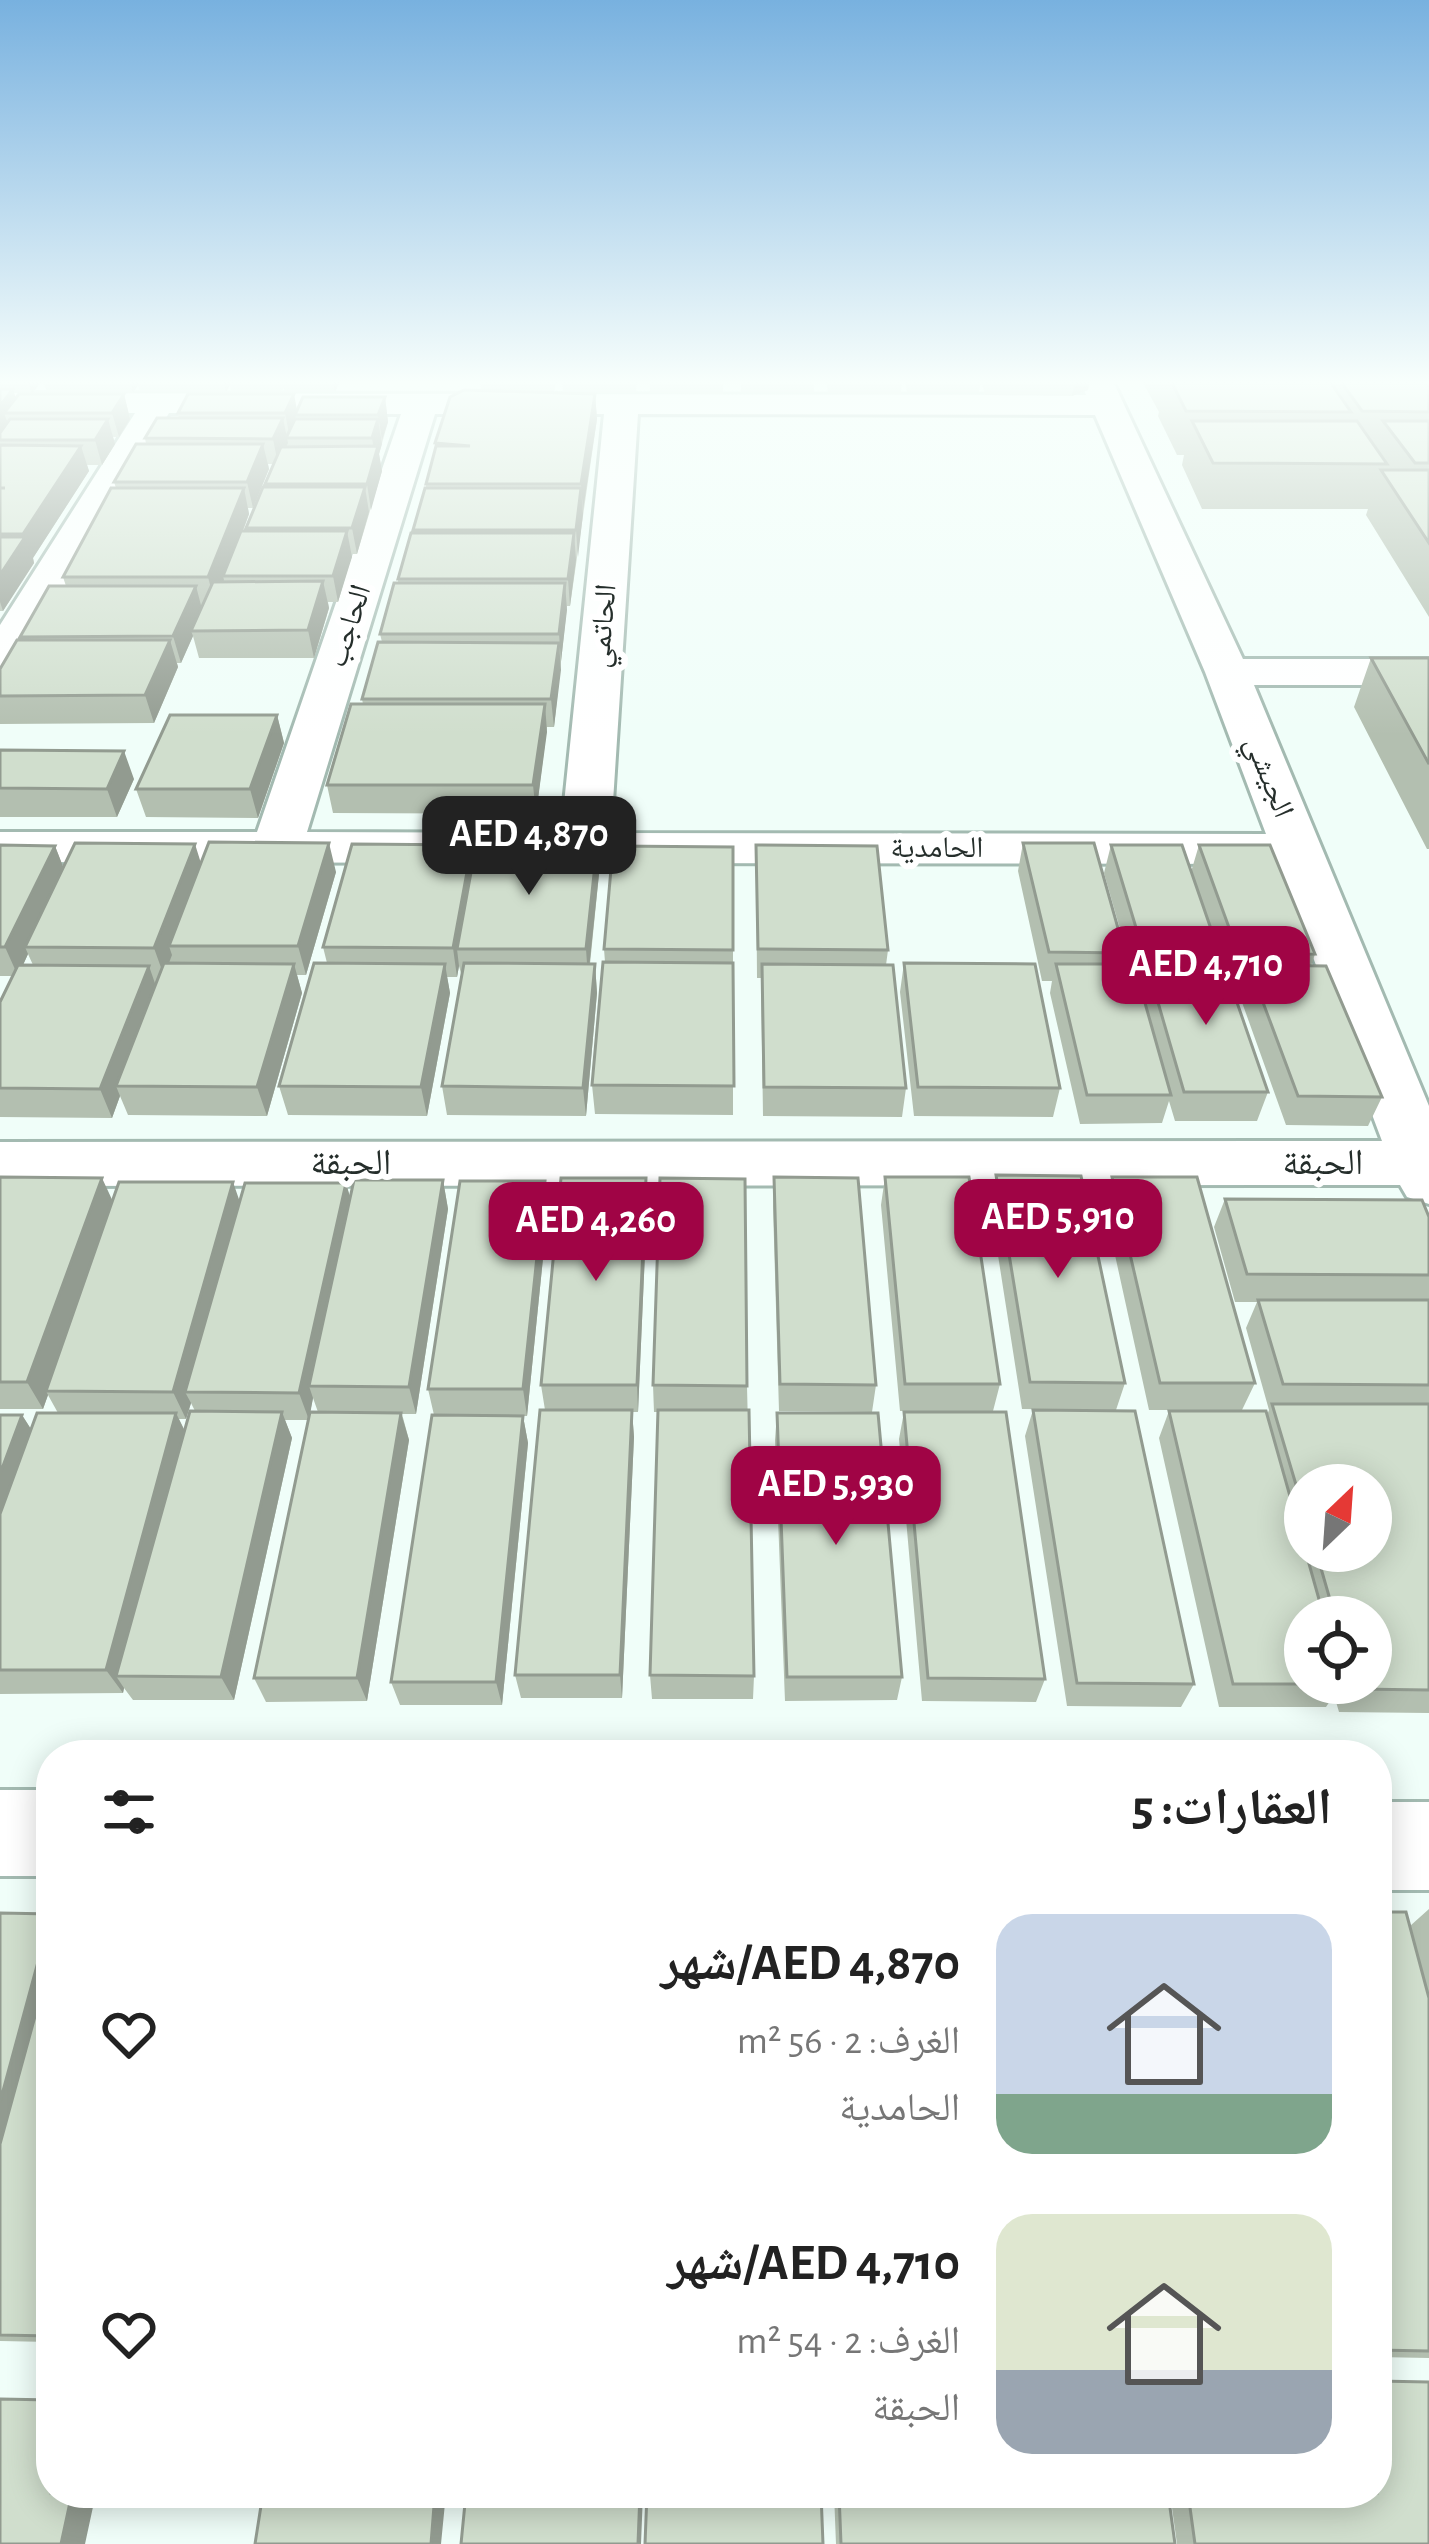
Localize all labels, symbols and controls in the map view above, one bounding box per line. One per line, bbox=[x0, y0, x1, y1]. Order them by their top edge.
street label: الحاجب bbox=[322, 581, 377, 671]
street label: الحاتمي bbox=[584, 583, 629, 670]
street label: الجيشي bbox=[1232, 732, 1299, 825]
pin: AED 4,870 bbox=[392, 796, 666, 898]
text: AED 4,870 bbox=[449, 815, 609, 854]
street label: الحامدية bbox=[891, 833, 983, 864]
pin: AED 4,710 bbox=[1069, 926, 1343, 1028]
text: AED 4,710 bbox=[1129, 945, 1283, 984]
street label: الحبقة bbox=[311, 1145, 391, 1182]
street label: الحبقة bbox=[1283, 1145, 1363, 1182]
pin: AED 5,910 bbox=[921, 1179, 1195, 1281]
pin: AED 4,260 bbox=[459, 1182, 733, 1284]
text: AED 5,910 bbox=[981, 1198, 1135, 1237]
text: AED 4,260 bbox=[516, 1201, 676, 1240]
pin: AED 5,930 bbox=[699, 1446, 973, 1548]
north arrow bbox=[1284, 1464, 1392, 1572]
map controls bbox=[1284, 1464, 1392, 1704]
text: AED 5,930 bbox=[758, 1465, 914, 1504]
button: locate bbox=[1284, 1596, 1392, 1704]
icon: filters bbox=[96, 1779, 162, 1845]
text: العقارات: 5 bbox=[1132, 1783, 1332, 1834]
text: AED 4,870/شهر bbox=[661, 1938, 960, 1989]
icon: home bbox=[1092, 1962, 1236, 2106]
icon: heart bbox=[96, 2001, 162, 2067]
text: الغرف: 2 · 56 m² bbox=[737, 2022, 960, 2061]
text: الحامدية bbox=[839, 2089, 960, 2128]
text: AED 4,710/شهر bbox=[667, 2238, 960, 2289]
icon: home bbox=[1092, 2262, 1236, 2406]
icon: heart bbox=[96, 2301, 162, 2367]
text: الغرف: 2 · 54 m² bbox=[736, 2322, 960, 2361]
text: الحبقة bbox=[872, 2389, 960, 2428]

